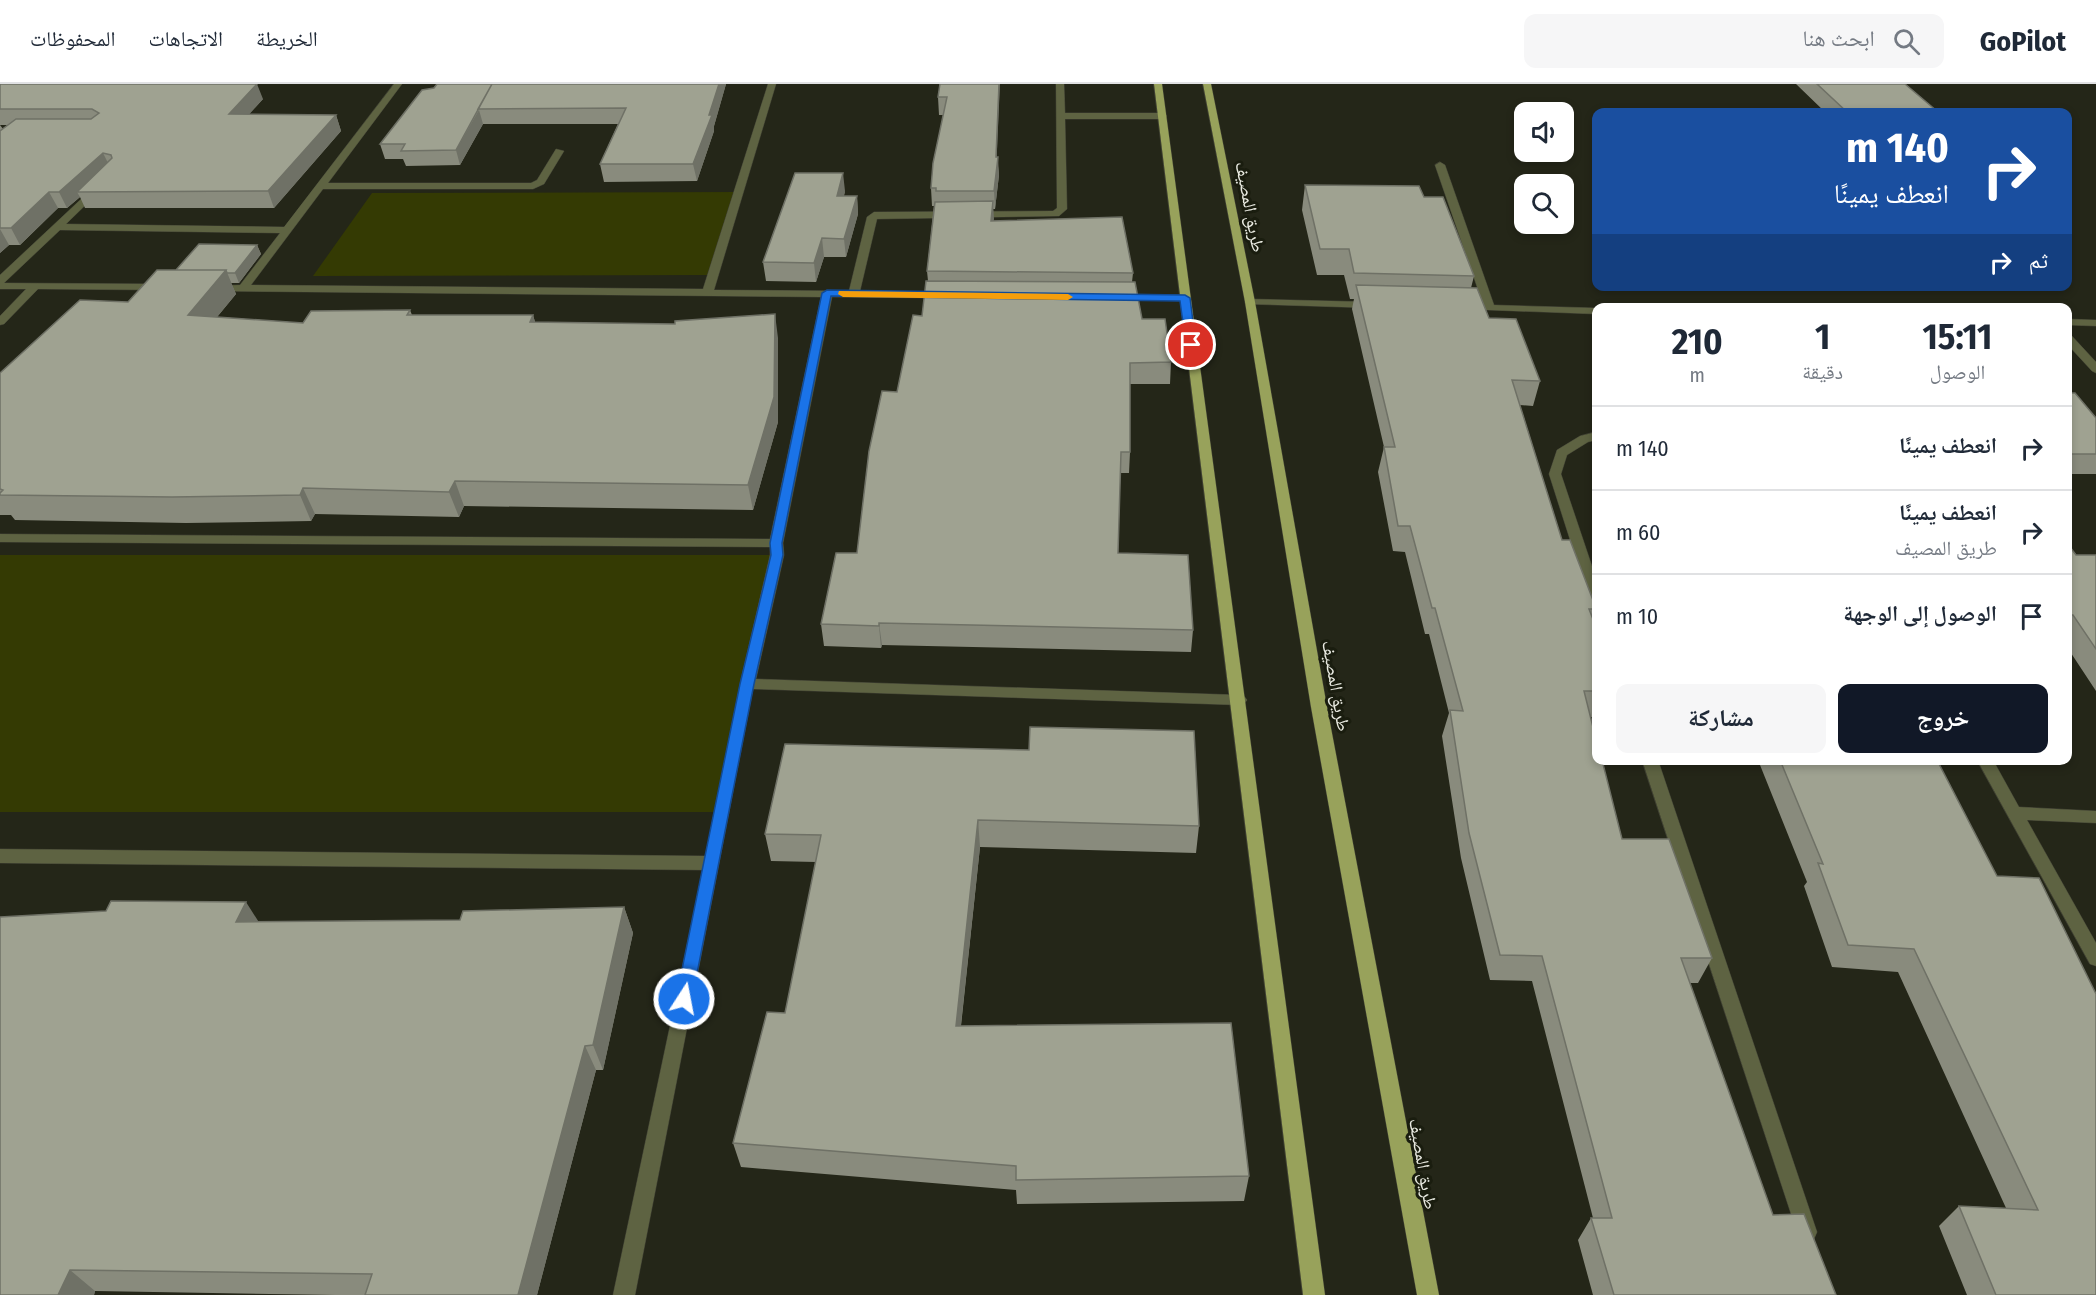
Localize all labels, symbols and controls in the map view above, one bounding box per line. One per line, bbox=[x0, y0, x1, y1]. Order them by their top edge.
search box bbox=[1524, 14, 1944, 68]
text: ابحث هنا bbox=[1802, 25, 1875, 52]
icon: search bbox=[1890, 25, 1923, 58]
text: GoPilot bbox=[1980, 25, 2066, 58]
text: المحفوظات bbox=[30, 26, 115, 52]
text: الاتجاهات bbox=[148, 26, 223, 52]
text: الخريطة bbox=[256, 26, 318, 52]
map controls bbox=[1514, 102, 1574, 234]
button: sound bbox=[1514, 102, 1574, 162]
text: 140 m bbox=[1846, 123, 1949, 173]
icon: right bbox=[1970, 132, 2048, 210]
street label: طريق المصيف bbox=[1230, 160, 1270, 254]
button: search bbox=[1514, 174, 1574, 234]
text: انعطف يمينًا bbox=[1834, 178, 1949, 210]
icon: right bbox=[1984, 246, 2017, 279]
text: ثم bbox=[2029, 247, 2048, 274]
text: 1 bbox=[1815, 315, 1830, 359]
text: 15:11 bbox=[1923, 315, 1992, 359]
pin bbox=[1165, 319, 1216, 370]
text: 210 bbox=[1672, 320, 1723, 364]
icon: arrive bbox=[1174, 328, 1207, 361]
text: دقيقة bbox=[1802, 360, 1843, 384]
text: الوصول bbox=[1930, 360, 1985, 384]
text: m bbox=[1689, 363, 1705, 387]
text: انعطف يمينًا bbox=[1899, 432, 1997, 459]
icon: right bbox=[2015, 432, 2048, 465]
text: 140 m bbox=[1616, 435, 1669, 462]
text: انعطف يمينًا bbox=[1899, 499, 1997, 526]
icon: right bbox=[2015, 516, 2048, 549]
text: 60 m bbox=[1616, 519, 1660, 546]
text: طريق المصيف bbox=[1895, 536, 1997, 560]
text: الوصول إلى الوجهة bbox=[1843, 600, 1997, 627]
icon: arrive bbox=[2015, 600, 2048, 633]
text: 10 m bbox=[1616, 603, 1658, 630]
street label: طريق المصيف bbox=[1317, 639, 1355, 733]
button: مشاركة bbox=[1616, 684, 1826, 753]
button: خروج bbox=[1838, 684, 2048, 753]
position arrow bbox=[652, 967, 716, 1031]
street label: طريق المصيف bbox=[1404, 1117, 1442, 1211]

